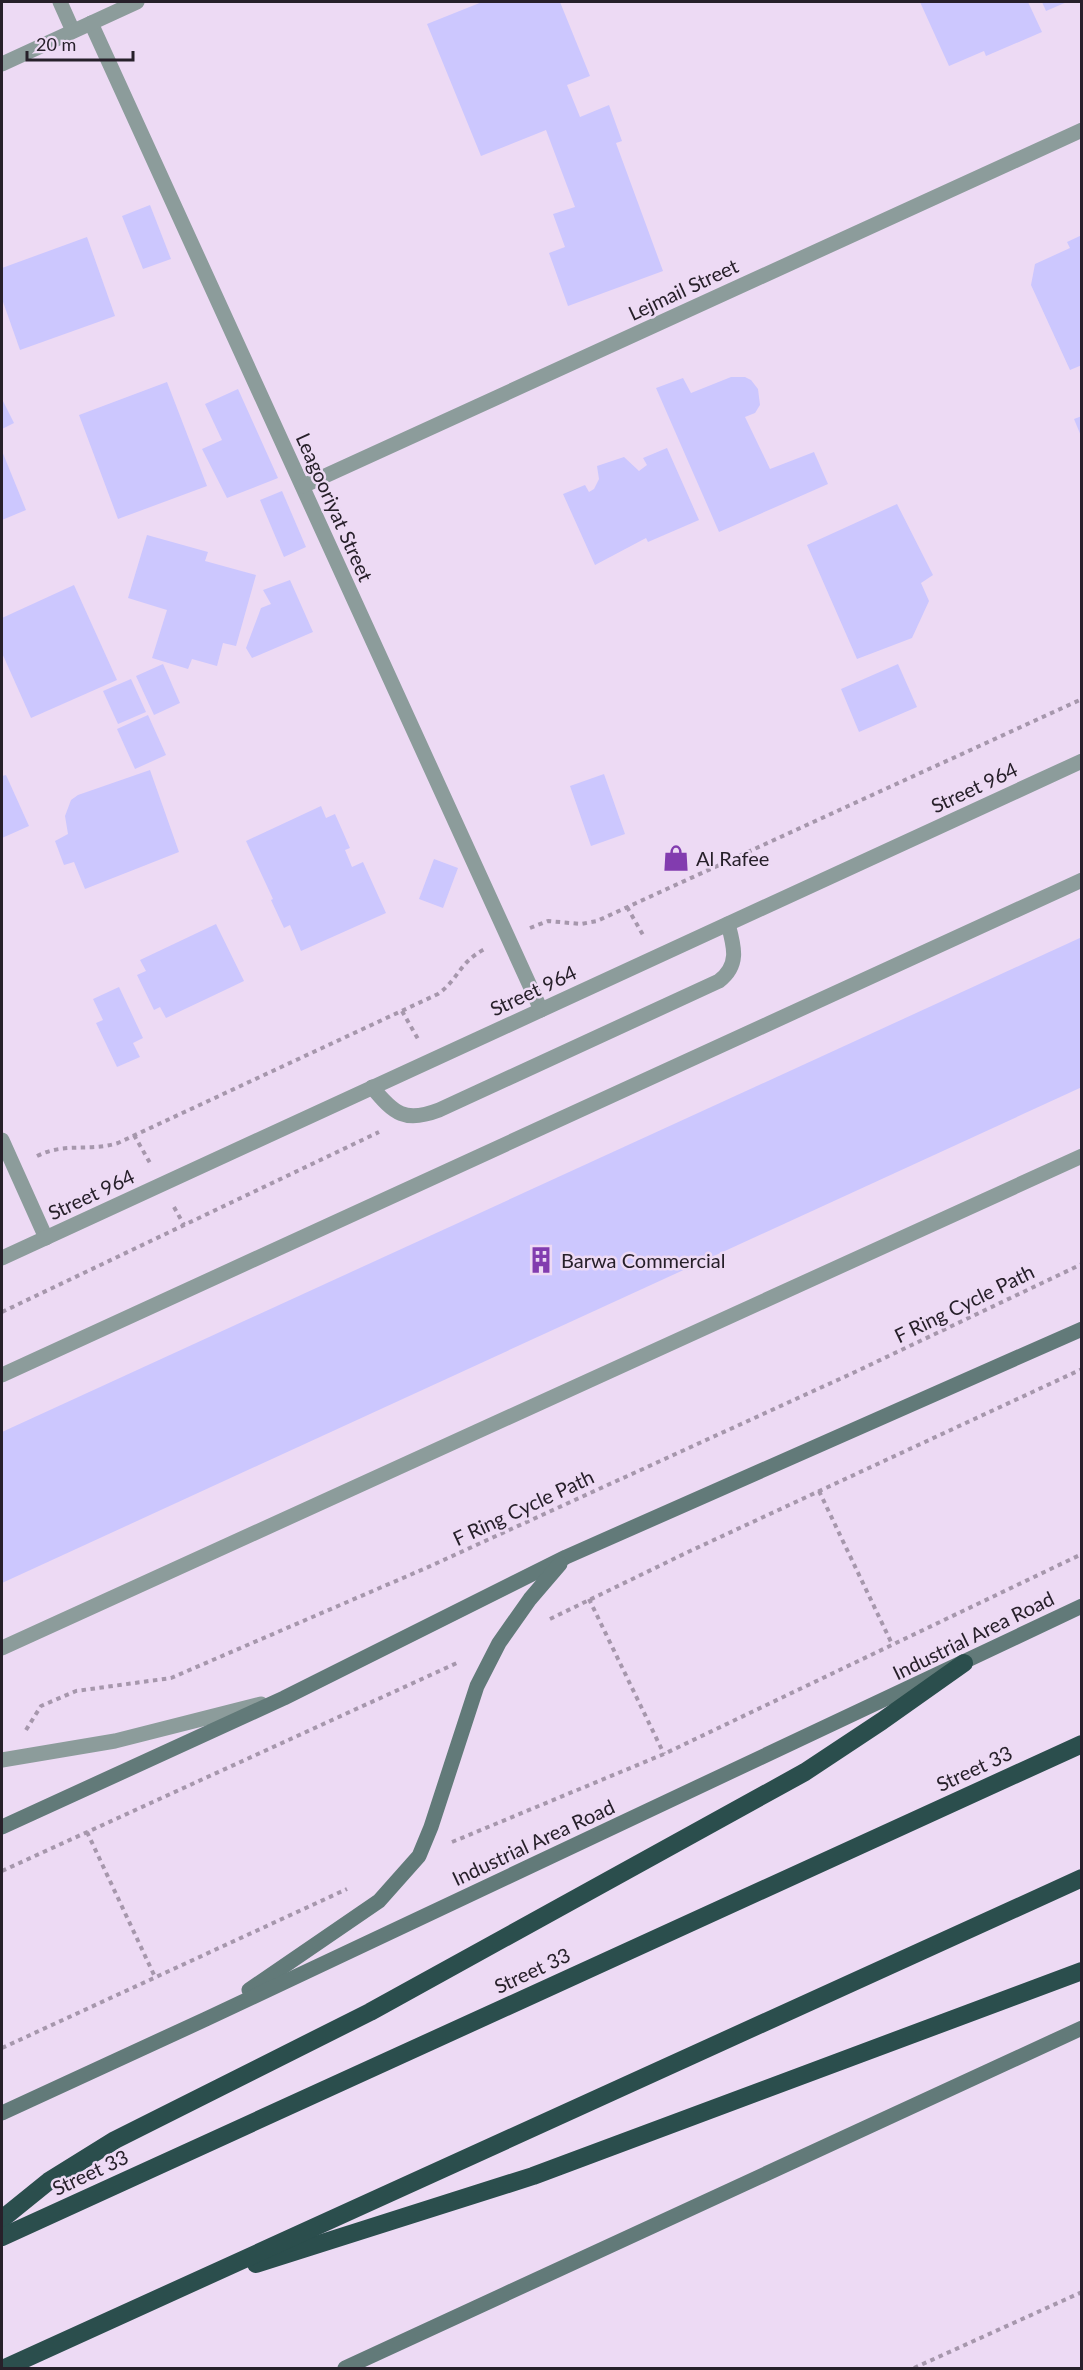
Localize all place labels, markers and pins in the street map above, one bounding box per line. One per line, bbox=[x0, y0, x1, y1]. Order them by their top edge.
shop icon: Al Rafee bbox=[661, 843, 691, 873]
place label: Al Rafee bbox=[696, 846, 769, 870]
building icon: Barwa Commercial bbox=[526, 1245, 556, 1275]
place label: Barwa Commercial bbox=[561, 1248, 725, 1272]

